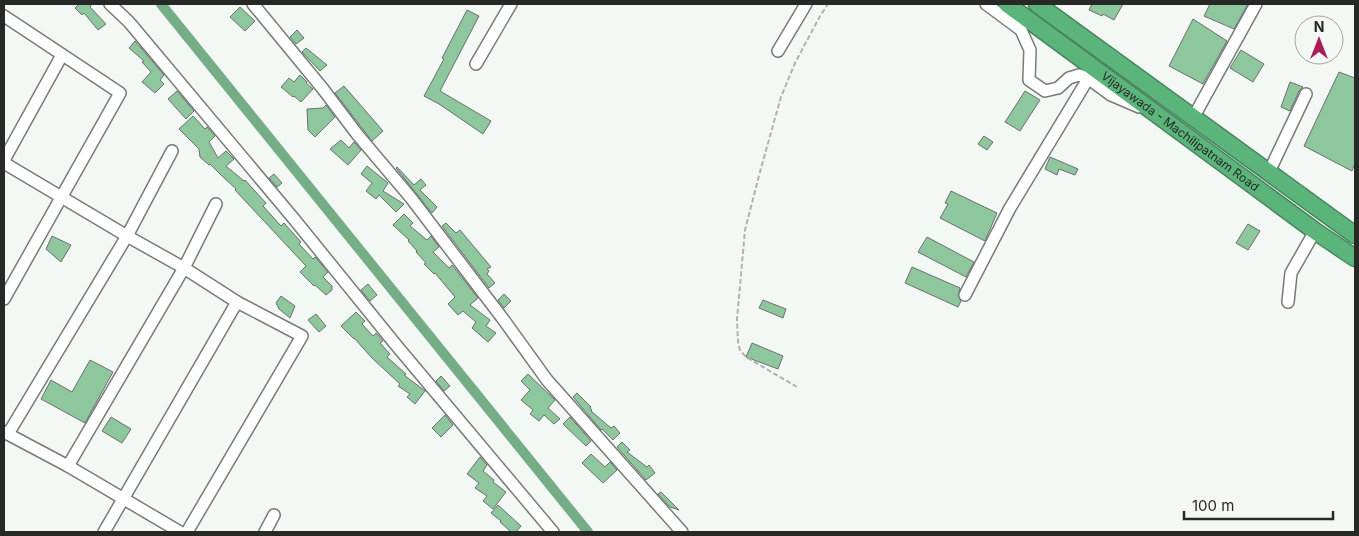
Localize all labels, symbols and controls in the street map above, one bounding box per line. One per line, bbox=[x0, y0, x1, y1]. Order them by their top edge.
north arrow bbox=[1294, 15, 1344, 65]
text: N bbox=[1314, 18, 1324, 35]
street label: Vijayawada - Machilipatnam Road bbox=[1099, 68, 1262, 194]
scale bar bbox=[1184, 488, 1333, 520]
text: 100 m bbox=[1192, 496, 1234, 515]

